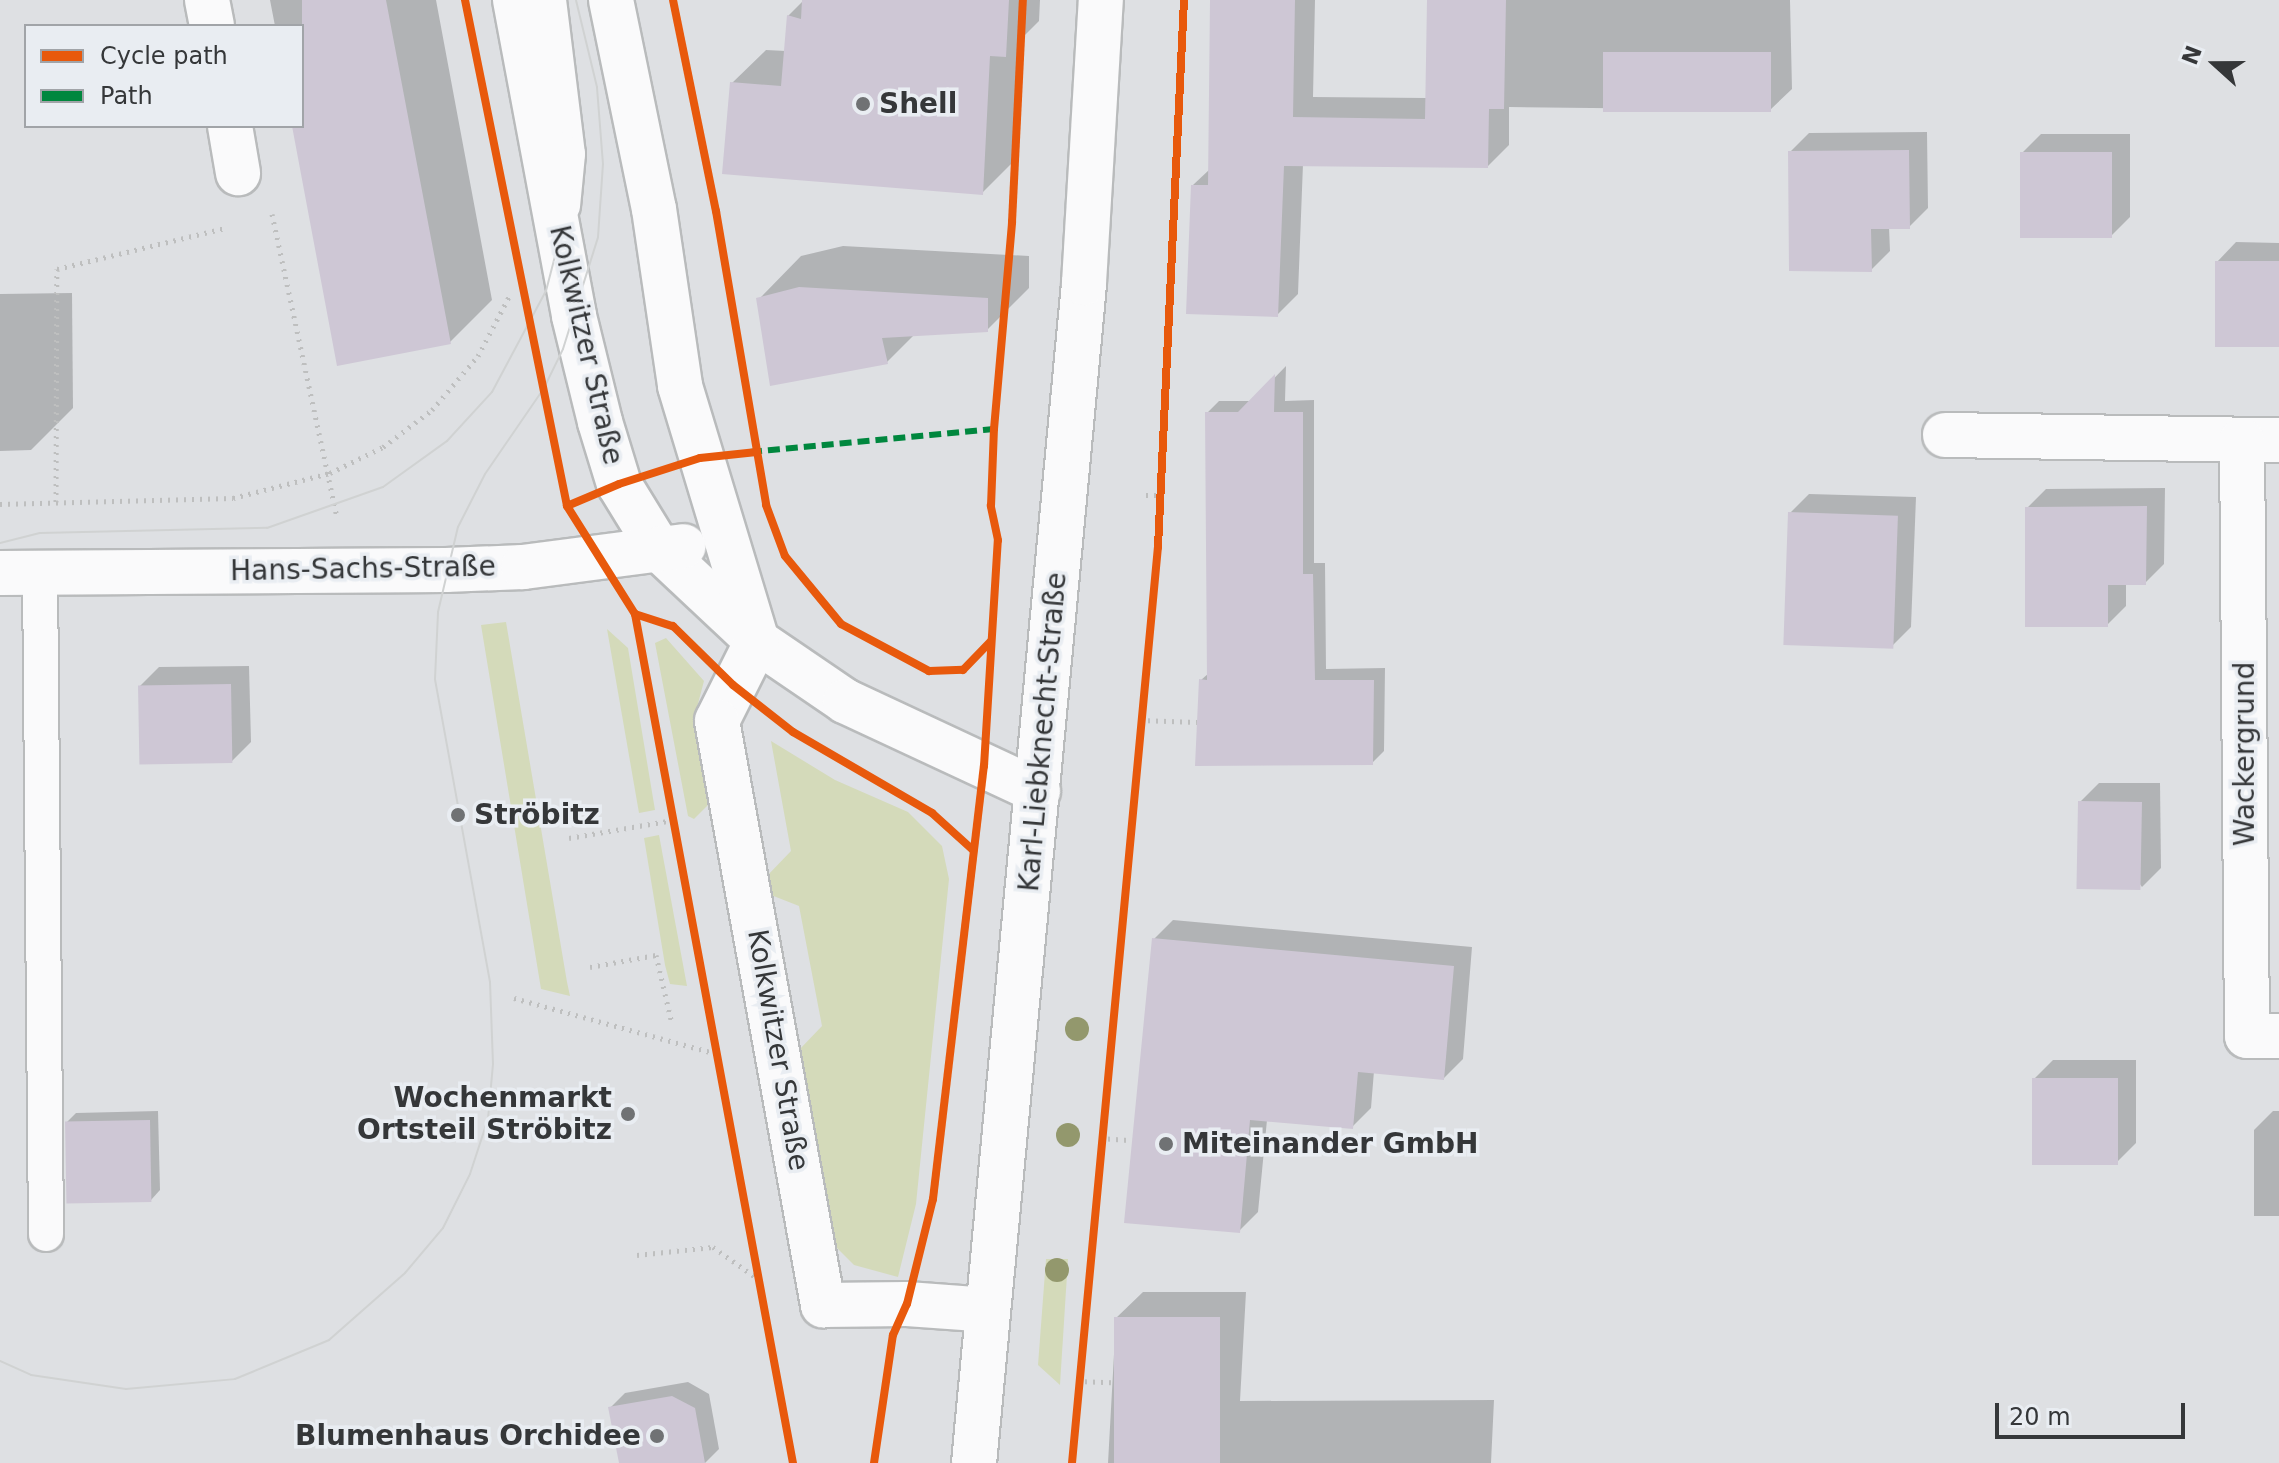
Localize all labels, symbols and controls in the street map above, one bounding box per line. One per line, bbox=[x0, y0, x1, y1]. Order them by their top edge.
legend bbox=[24, 24, 304, 128]
north arrow bbox=[2175, 24, 2255, 104]
text: Cycle path bbox=[100, 42, 228, 70]
text: N bbox=[2177, 42, 2207, 68]
text: Path bbox=[100, 82, 153, 110]
place label: Shell bbox=[879, 87, 957, 121]
marker: Shell bbox=[854, 95, 872, 113]
street label: Kolkwitzer Straße bbox=[542, 222, 630, 468]
street label: Hans-Sachs-Straße bbox=[230, 550, 496, 588]
street label: Karl-Liebknecht-Straße bbox=[1012, 571, 1074, 893]
street label: Wackergrund bbox=[2228, 662, 2262, 846]
place label: Ströbitz bbox=[474, 798, 600, 832]
marker: Ströbitz bbox=[449, 806, 467, 824]
street label: Kolkwitzer Straße bbox=[740, 927, 816, 1173]
place label: Wochenmarkt Ortsteil Ströbitz bbox=[357, 1081, 612, 1147]
marker: Wochenmarkt Ortsteil Ströbitz bbox=[619, 1105, 637, 1123]
place label: Miteinander GmbH bbox=[1182, 1127, 1478, 1161]
marker: Miteinander GmbH bbox=[1157, 1135, 1175, 1153]
scale bar bbox=[1999, 1387, 2189, 1437]
text: 20 m bbox=[2009, 1403, 2071, 1431]
place label: Blumenhaus Orchidee bbox=[295, 1419, 641, 1453]
marker: Blumenhaus Orchidee bbox=[648, 1427, 666, 1445]

